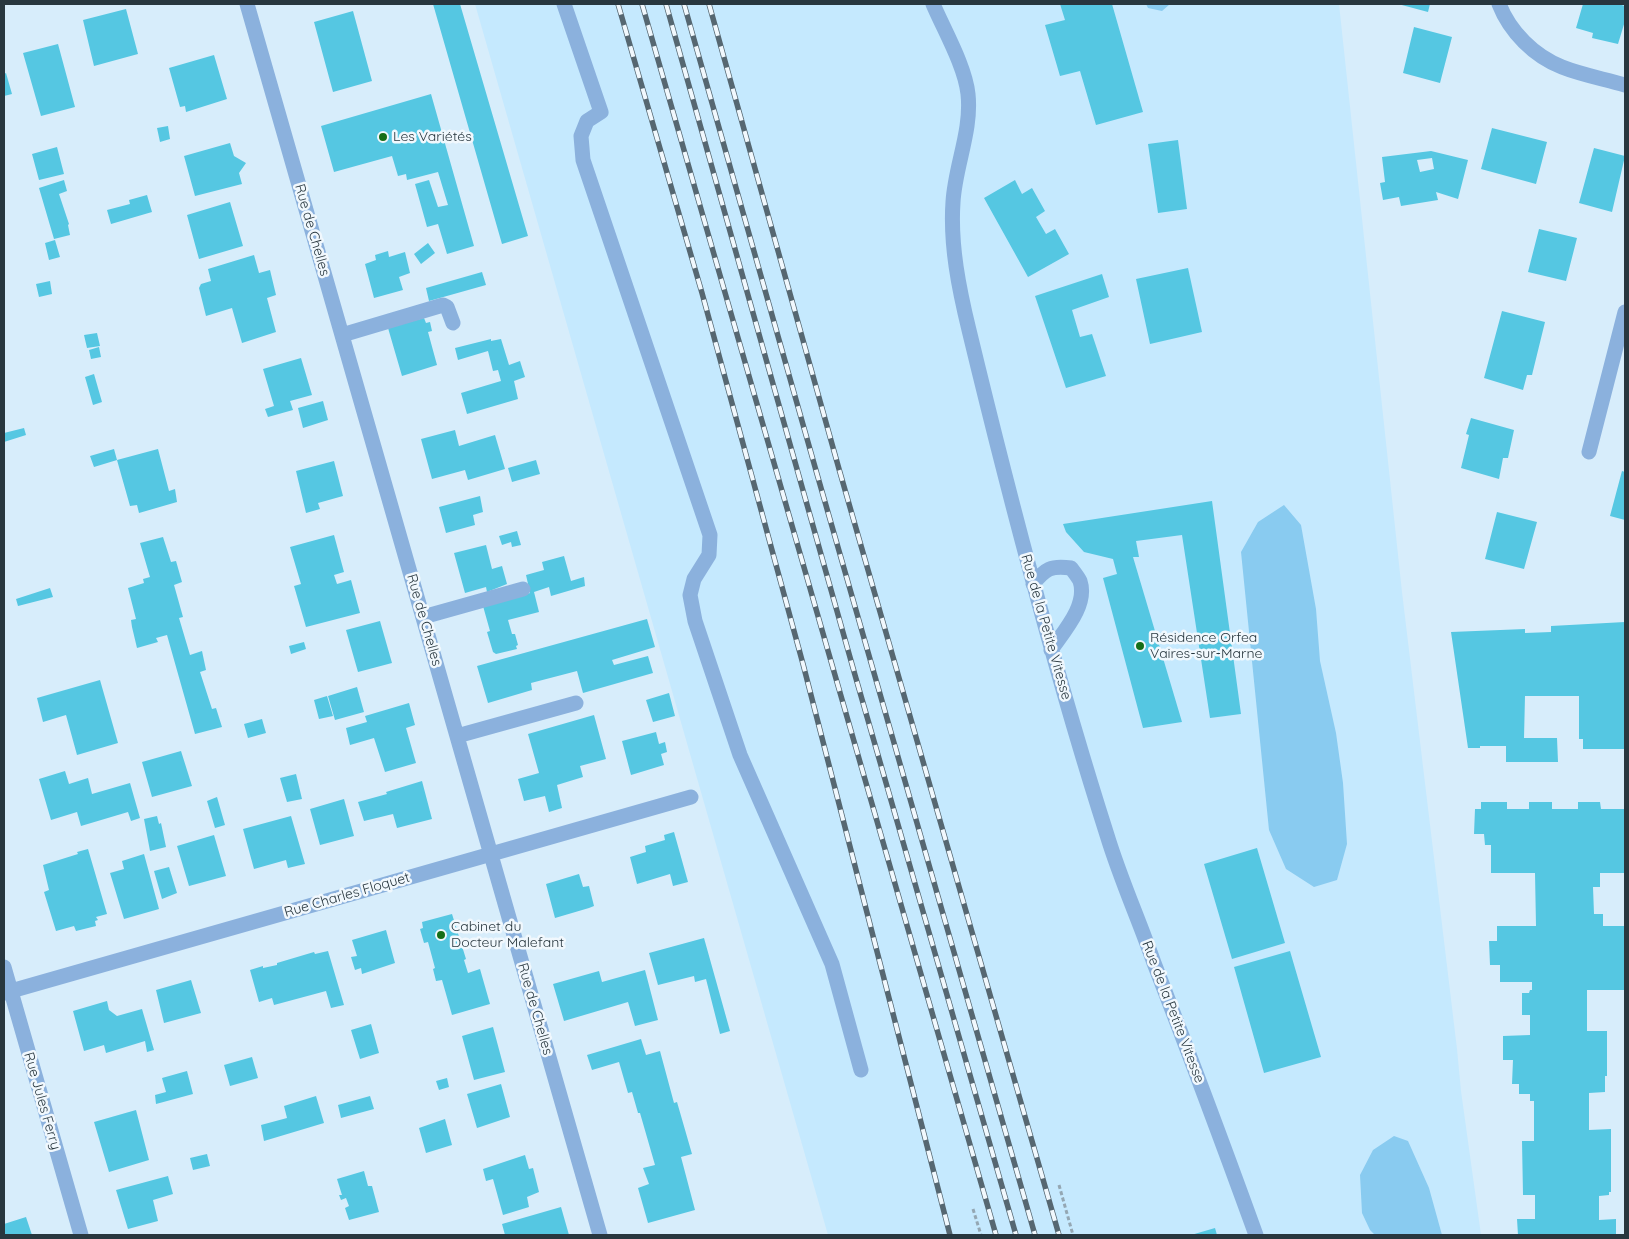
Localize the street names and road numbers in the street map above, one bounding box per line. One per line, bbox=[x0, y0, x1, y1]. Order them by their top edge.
street label: Rue de Chelles bbox=[291, 182, 333, 278]
street label: Rue de la Petite Vitesse bbox=[1017, 552, 1075, 702]
street label: Rue de Chelles bbox=[403, 572, 445, 668]
street label: Rue Charles Floquet bbox=[282, 869, 412, 921]
street label: Rue de la Petite Vitesse bbox=[1138, 939, 1208, 1085]
street label: Rue de Chelles bbox=[514, 961, 556, 1057]
street label: Rue Jules Ferry bbox=[20, 1050, 64, 1152]

